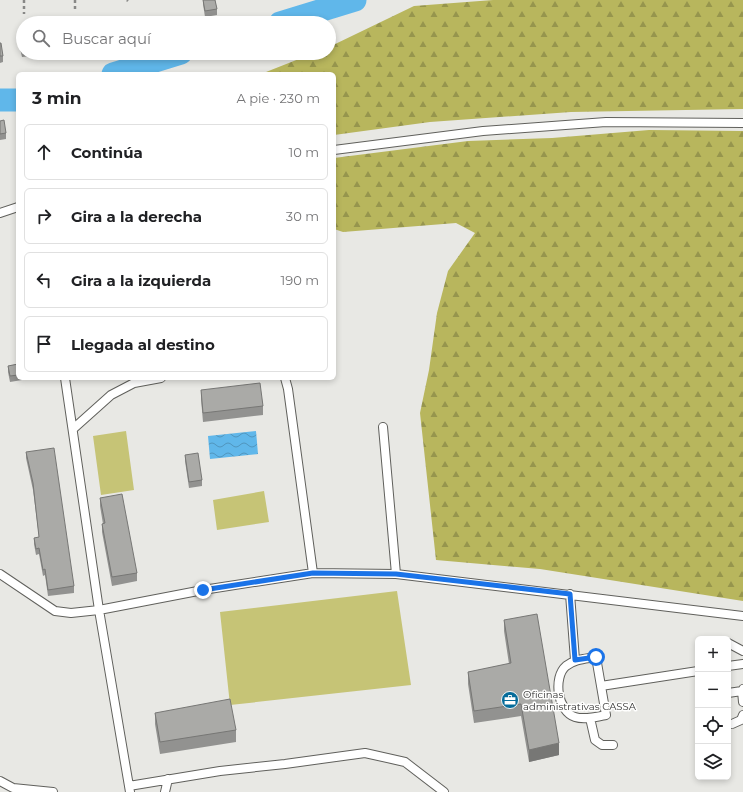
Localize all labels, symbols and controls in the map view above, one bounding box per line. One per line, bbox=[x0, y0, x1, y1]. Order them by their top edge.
search box bbox=[16, 16, 336, 60]
icon: search bbox=[30, 27, 52, 49]
text: Buscar aquí bbox=[62, 29, 151, 48]
text: 3 min bbox=[32, 88, 82, 108]
text: A pie · 230 m bbox=[237, 90, 320, 106]
icon: ahead bbox=[33, 141, 55, 163]
text: Continúa bbox=[71, 143, 143, 162]
text: 10 m bbox=[289, 144, 319, 160]
icon: right bbox=[33, 205, 55, 227]
text: Gira a la derecha bbox=[71, 207, 202, 226]
text: 30 m bbox=[286, 208, 319, 224]
icon: left bbox=[33, 269, 55, 291]
text: Gira a la izquierda bbox=[71, 271, 211, 290]
text: 190 m bbox=[281, 272, 319, 288]
icon: arrive bbox=[33, 333, 55, 355]
text: Llegada al destino bbox=[71, 335, 215, 354]
route end bbox=[194, 581, 212, 599]
map controls bbox=[695, 636, 731, 780]
button: + bbox=[695, 636, 731, 672]
route start bbox=[587, 648, 605, 666]
button: − bbox=[695, 672, 731, 708]
place label: Oficinas administrativas CASSA bbox=[523, 688, 637, 713]
office icon: Oficinas administrativas CASSA bbox=[500, 690, 520, 710]
button: locate bbox=[695, 708, 731, 744]
button: layers bbox=[695, 744, 731, 780]

